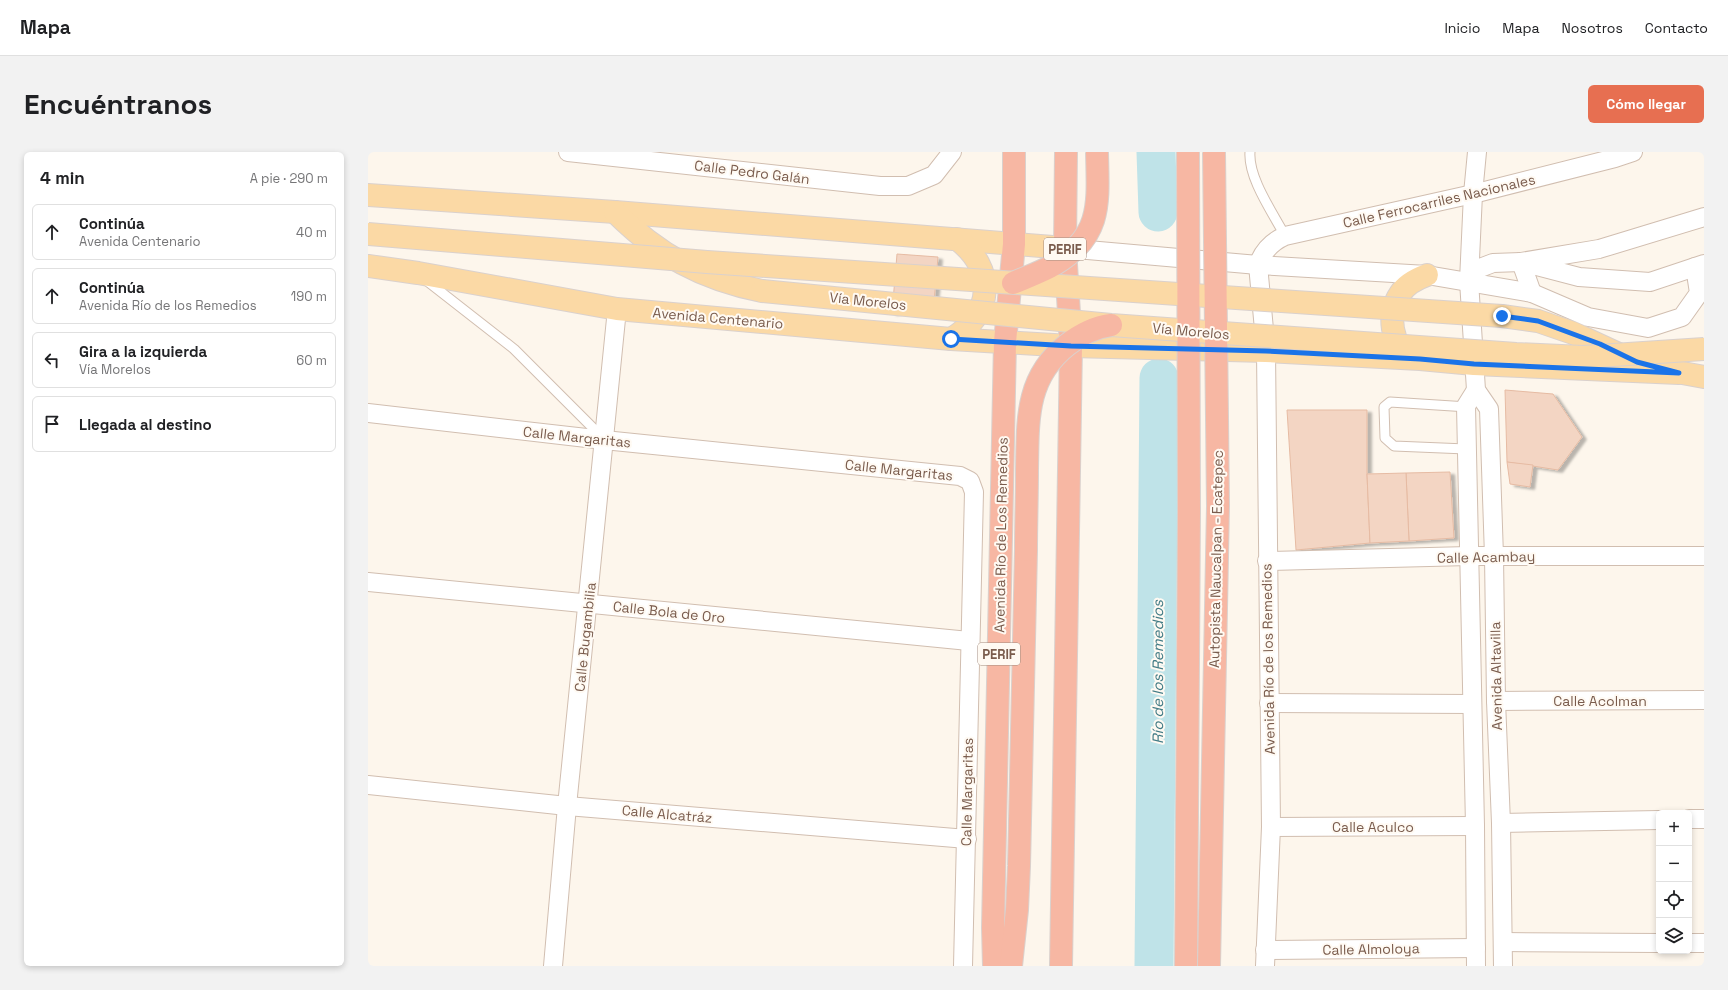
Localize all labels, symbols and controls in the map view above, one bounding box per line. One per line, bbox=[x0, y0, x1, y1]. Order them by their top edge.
text: Mapa bbox=[20, 15, 71, 40]
text: Inicio bbox=[1444, 19, 1480, 37]
text: Mapa bbox=[1502, 19, 1540, 37]
text: Nosotros bbox=[1562, 19, 1623, 37]
text: Contacto bbox=[1645, 19, 1708, 37]
button: Cómo llegar bbox=[1588, 85, 1704, 123]
text: Encuéntranos bbox=[24, 86, 212, 122]
street label: Calle Pedro Galán bbox=[693, 156, 811, 188]
text: 4 min bbox=[40, 167, 85, 189]
text: A pie · 290 m bbox=[250, 170, 328, 187]
street label: Calle Ferrocarriles Nacionales bbox=[1341, 170, 1537, 232]
text: Continúa bbox=[79, 214, 145, 233]
icon: ahead bbox=[41, 221, 63, 243]
text: 40 m bbox=[296, 224, 327, 241]
text: Avenida Centenario bbox=[79, 233, 201, 250]
road number: PERIF bbox=[1044, 238, 1086, 260]
text: Continúa bbox=[79, 278, 145, 297]
icon: ahead bbox=[41, 285, 63, 307]
text: 190 m bbox=[291, 288, 327, 305]
street label: Vía Morelos bbox=[829, 288, 907, 314]
text: Avenida Río de los Remedios bbox=[79, 297, 257, 314]
street label: Avenida Centenario bbox=[652, 303, 784, 333]
route end bbox=[1493, 307, 1511, 325]
street label: Vía Morelos bbox=[1152, 319, 1230, 343]
route start bbox=[942, 330, 960, 348]
text: Gira a la izquierda bbox=[79, 342, 207, 361]
icon: left bbox=[41, 349, 63, 371]
text: 60 m bbox=[296, 352, 327, 369]
text: Vía Morelos bbox=[79, 361, 151, 378]
icon: arrive bbox=[41, 413, 63, 435]
text: Llegada al destino bbox=[79, 415, 212, 434]
street label: Calle Margaritas bbox=[522, 422, 632, 452]
street label: Avenida Río de Los Remedios bbox=[990, 437, 1012, 633]
street label: Autopista Naucalpan - Ecatepec bbox=[1205, 450, 1227, 668]
street label: Calle Margaritas bbox=[844, 455, 954, 485]
street label: Calle Acambay bbox=[1437, 547, 1535, 567]
street label: Avenida Río de los Remedios bbox=[1257, 563, 1279, 755]
street label: Calle Bugambilia bbox=[570, 581, 600, 693]
street label: Calle Bola de Oro bbox=[612, 597, 726, 627]
water label: Río de los Remedios bbox=[1148, 599, 1167, 744]
street label: Avenida Altavilla bbox=[1486, 621, 1506, 731]
road number: PERIF bbox=[978, 643, 1020, 665]
street label: Calle Acolman bbox=[1553, 692, 1647, 710]
street label: Calle Margaritas bbox=[957, 738, 977, 846]
street label: Calle Alcatráz bbox=[621, 801, 713, 827]
map controls bbox=[1656, 810, 1692, 954]
button: + bbox=[1656, 810, 1692, 846]
street label: Calle Aculco bbox=[1332, 818, 1414, 836]
button: − bbox=[1656, 846, 1692, 882]
button: locate bbox=[1656, 882, 1692, 918]
button: layers bbox=[1656, 918, 1692, 954]
street label: Calle Almoloya bbox=[1322, 939, 1420, 959]

